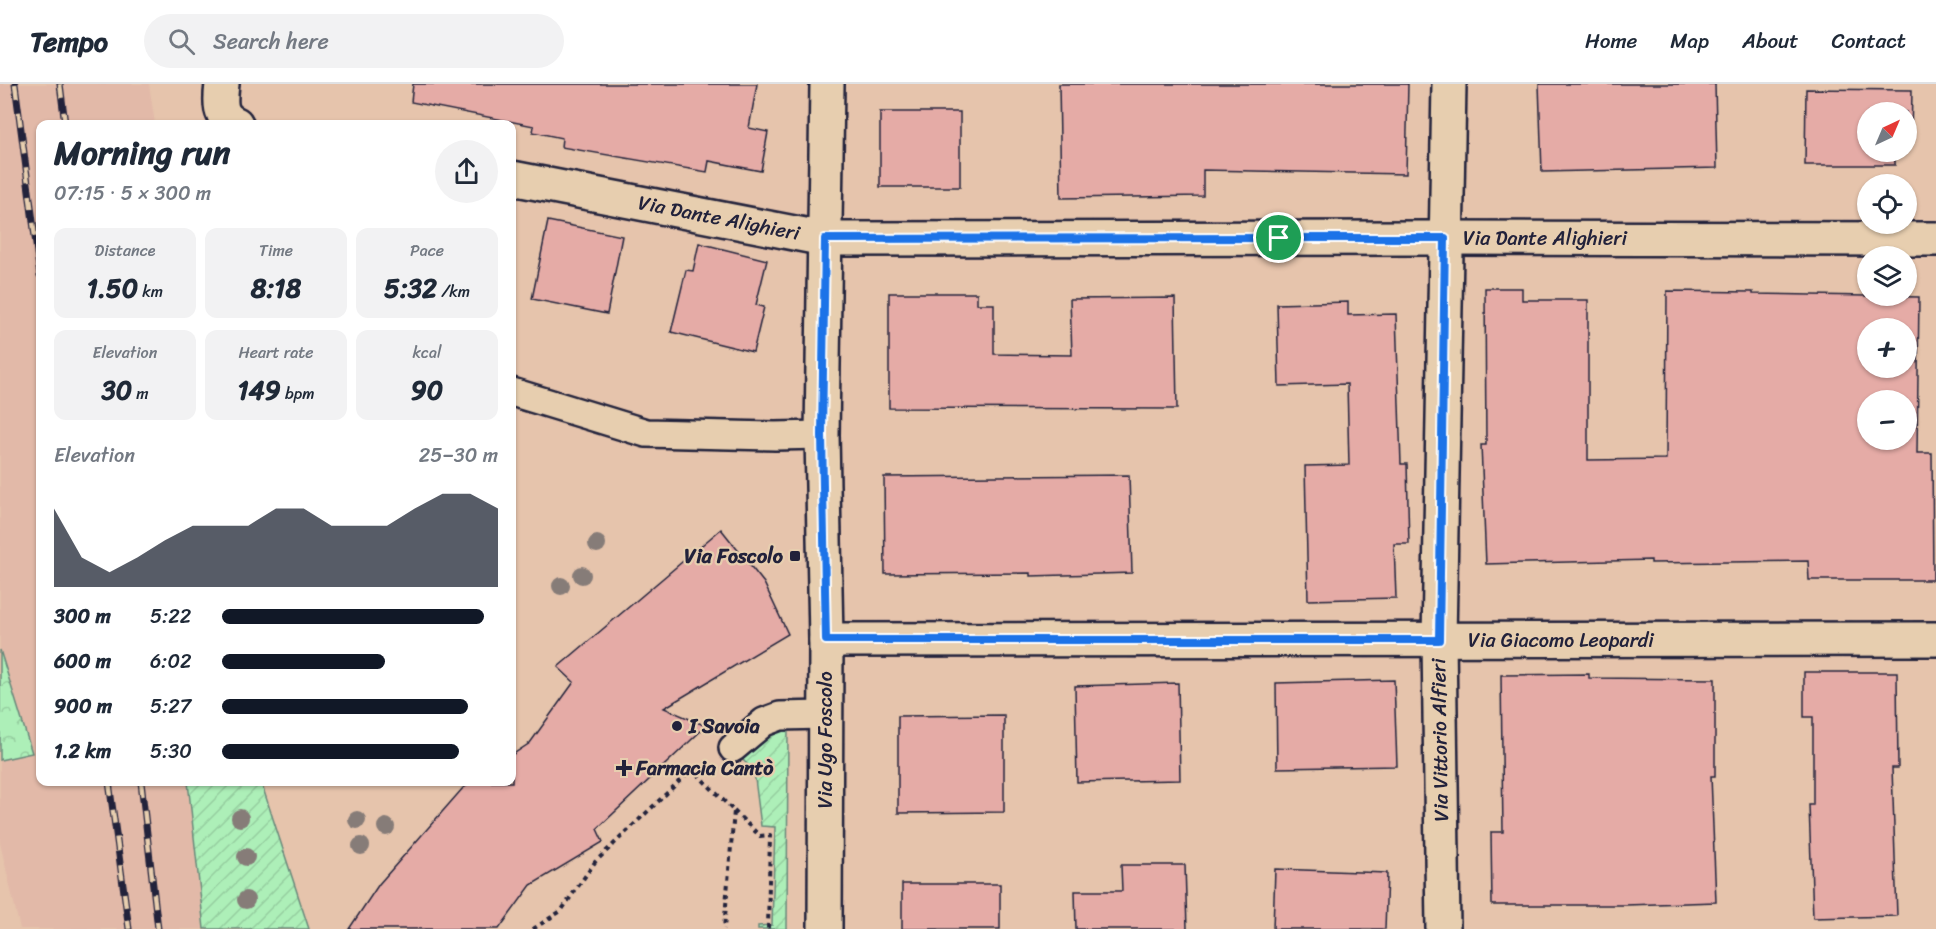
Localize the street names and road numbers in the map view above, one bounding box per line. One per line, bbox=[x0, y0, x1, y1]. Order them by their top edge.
street label: Via Dante Alighieri bbox=[635, 185, 804, 251]
street label: Via Dante Alighieri bbox=[1463, 221, 1629, 256]
street label: Via Giacomo Leopardi bbox=[1468, 623, 1655, 658]
street label: Via Vittorio Alfieri bbox=[1421, 657, 1459, 822]
street label: Via Ugo Foscolo bbox=[808, 671, 843, 809]

